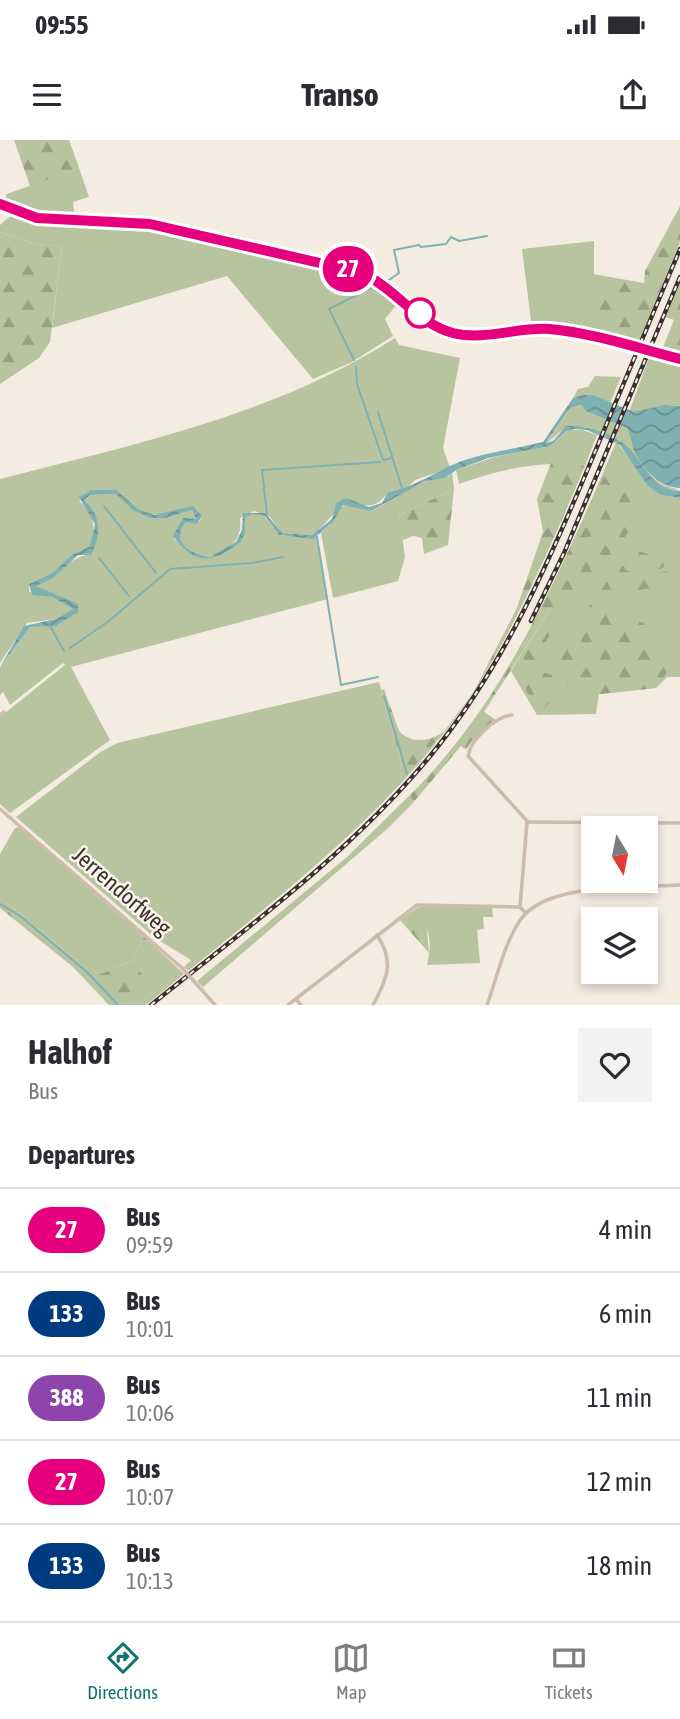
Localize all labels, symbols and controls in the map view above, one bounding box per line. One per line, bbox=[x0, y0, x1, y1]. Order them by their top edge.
text: 09:55 bbox=[35, 10, 89, 40]
icon: menu bbox=[28, 76, 66, 114]
text: Transo bbox=[301, 76, 379, 113]
icon: share bbox=[614, 76, 652, 114]
line badge: 27 bbox=[316, 246, 380, 292]
text: 27 bbox=[337, 255, 359, 282]
unlabelled marker bbox=[405, 298, 435, 328]
north arrow bbox=[581, 816, 658, 892]
map controls bbox=[581, 816, 658, 984]
street label: Jerrendorfweg bbox=[68, 841, 176, 941]
button: layers bbox=[581, 907, 658, 984]
button: heart bbox=[578, 1028, 652, 1102]
text: Halhof bbox=[28, 1033, 112, 1071]
text: Bus bbox=[28, 1078, 58, 1104]
text: Departures bbox=[28, 1140, 135, 1170]
text: Bus bbox=[126, 1202, 160, 1232]
text: 4 min bbox=[599, 1215, 652, 1245]
text: 27 bbox=[55, 1216, 78, 1243]
text: 09:59 bbox=[126, 1232, 173, 1258]
text: Bus bbox=[126, 1286, 160, 1316]
text: 6 min bbox=[599, 1299, 652, 1329]
text: 133 bbox=[50, 1300, 83, 1327]
text: 10:01 bbox=[126, 1316, 174, 1342]
text: Bus bbox=[126, 1370, 160, 1400]
text: 11 min bbox=[587, 1383, 652, 1413]
text: 388 bbox=[50, 1384, 83, 1411]
text: 10:06 bbox=[126, 1400, 174, 1426]
text: Bus bbox=[126, 1454, 160, 1484]
text: 12 min bbox=[587, 1467, 652, 1497]
text: 27 bbox=[55, 1468, 78, 1495]
text: 10:07 bbox=[126, 1484, 174, 1510]
text: Bus bbox=[126, 1538, 160, 1568]
text: 18 min bbox=[587, 1551, 652, 1581]
text: 133 bbox=[50, 1552, 83, 1579]
text: 10:13 bbox=[126, 1568, 174, 1594]
tab: Directions bbox=[87, 1639, 158, 1703]
tab: Map bbox=[332, 1639, 370, 1703]
tab: Tickets bbox=[545, 1639, 593, 1703]

